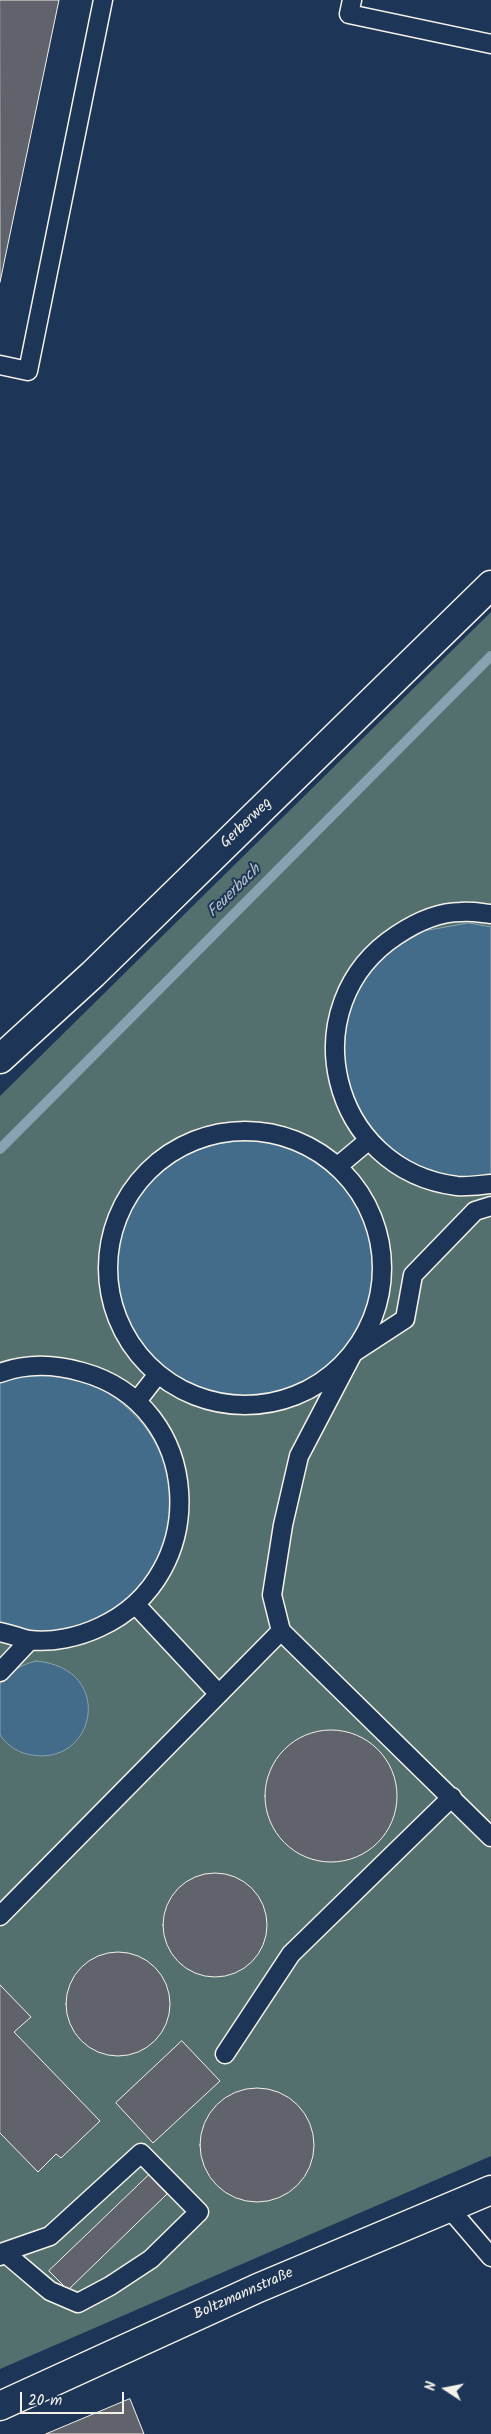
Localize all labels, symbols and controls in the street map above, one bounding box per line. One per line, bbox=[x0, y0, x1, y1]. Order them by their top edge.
street label: Gerberweg bbox=[218, 795, 276, 853]
water label: Feuerbach bbox=[204, 861, 266, 923]
street label: Boltzmannstraße bbox=[191, 2265, 297, 2325]
north arrow bbox=[421, 2364, 471, 2414]
text: N bbox=[420, 2380, 443, 2393]
scale bar bbox=[22, 2382, 126, 2414]
text: 20 m bbox=[28, 2389, 62, 2413]

